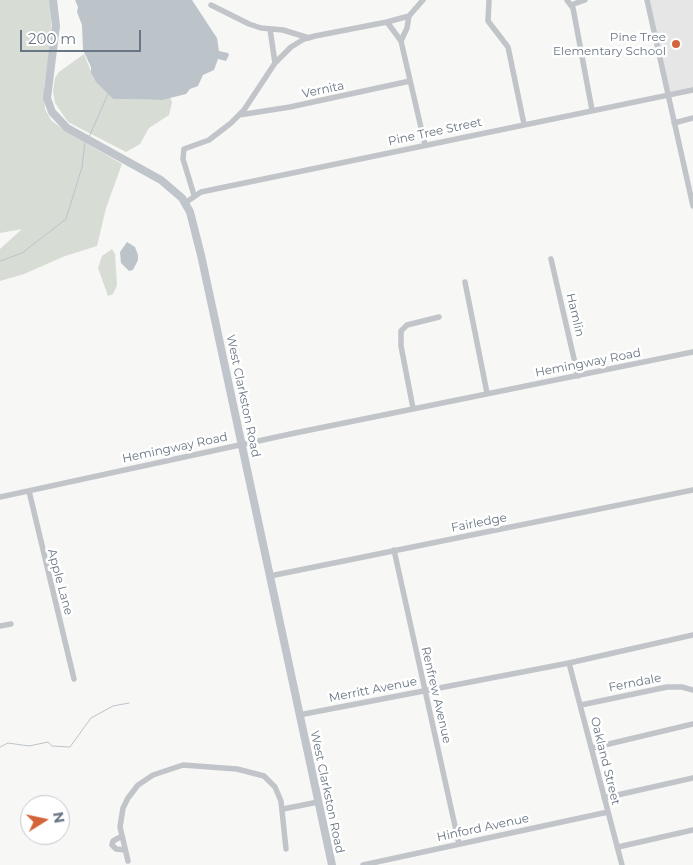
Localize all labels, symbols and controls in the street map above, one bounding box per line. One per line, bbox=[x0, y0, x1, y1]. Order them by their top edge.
scale bar bbox=[22, 20, 144, 52]
text: 200 m bbox=[28, 29, 76, 48]
place label: Pine Tree Elementary School bbox=[553, 30, 666, 58]
marker: Pine Tree Elementary School bbox=[670, 38, 682, 50]
street label: Vernita bbox=[301, 79, 345, 101]
street label: Pine Tree Street bbox=[387, 115, 483, 149]
street label: Hamlin bbox=[563, 292, 587, 338]
street label: West Clarkston Road bbox=[223, 333, 263, 459]
street label: Hemingway Road bbox=[534, 346, 642, 380]
street label: Hemingway Road bbox=[121, 430, 229, 466]
street label: Fairledge bbox=[450, 511, 508, 535]
street label: Apple Lane bbox=[44, 547, 76, 617]
street label: Renfrew Avenue bbox=[418, 645, 454, 745]
street label: Ferndale bbox=[608, 671, 662, 695]
street label: Merritt Avenue bbox=[328, 674, 418, 706]
street label: Oakland Street bbox=[587, 715, 623, 807]
street label: West Clarkston Road bbox=[307, 729, 347, 855]
north arrow bbox=[20, 795, 70, 845]
text: N bbox=[49, 810, 69, 825]
street label: Hinford Avenue bbox=[436, 811, 530, 845]

